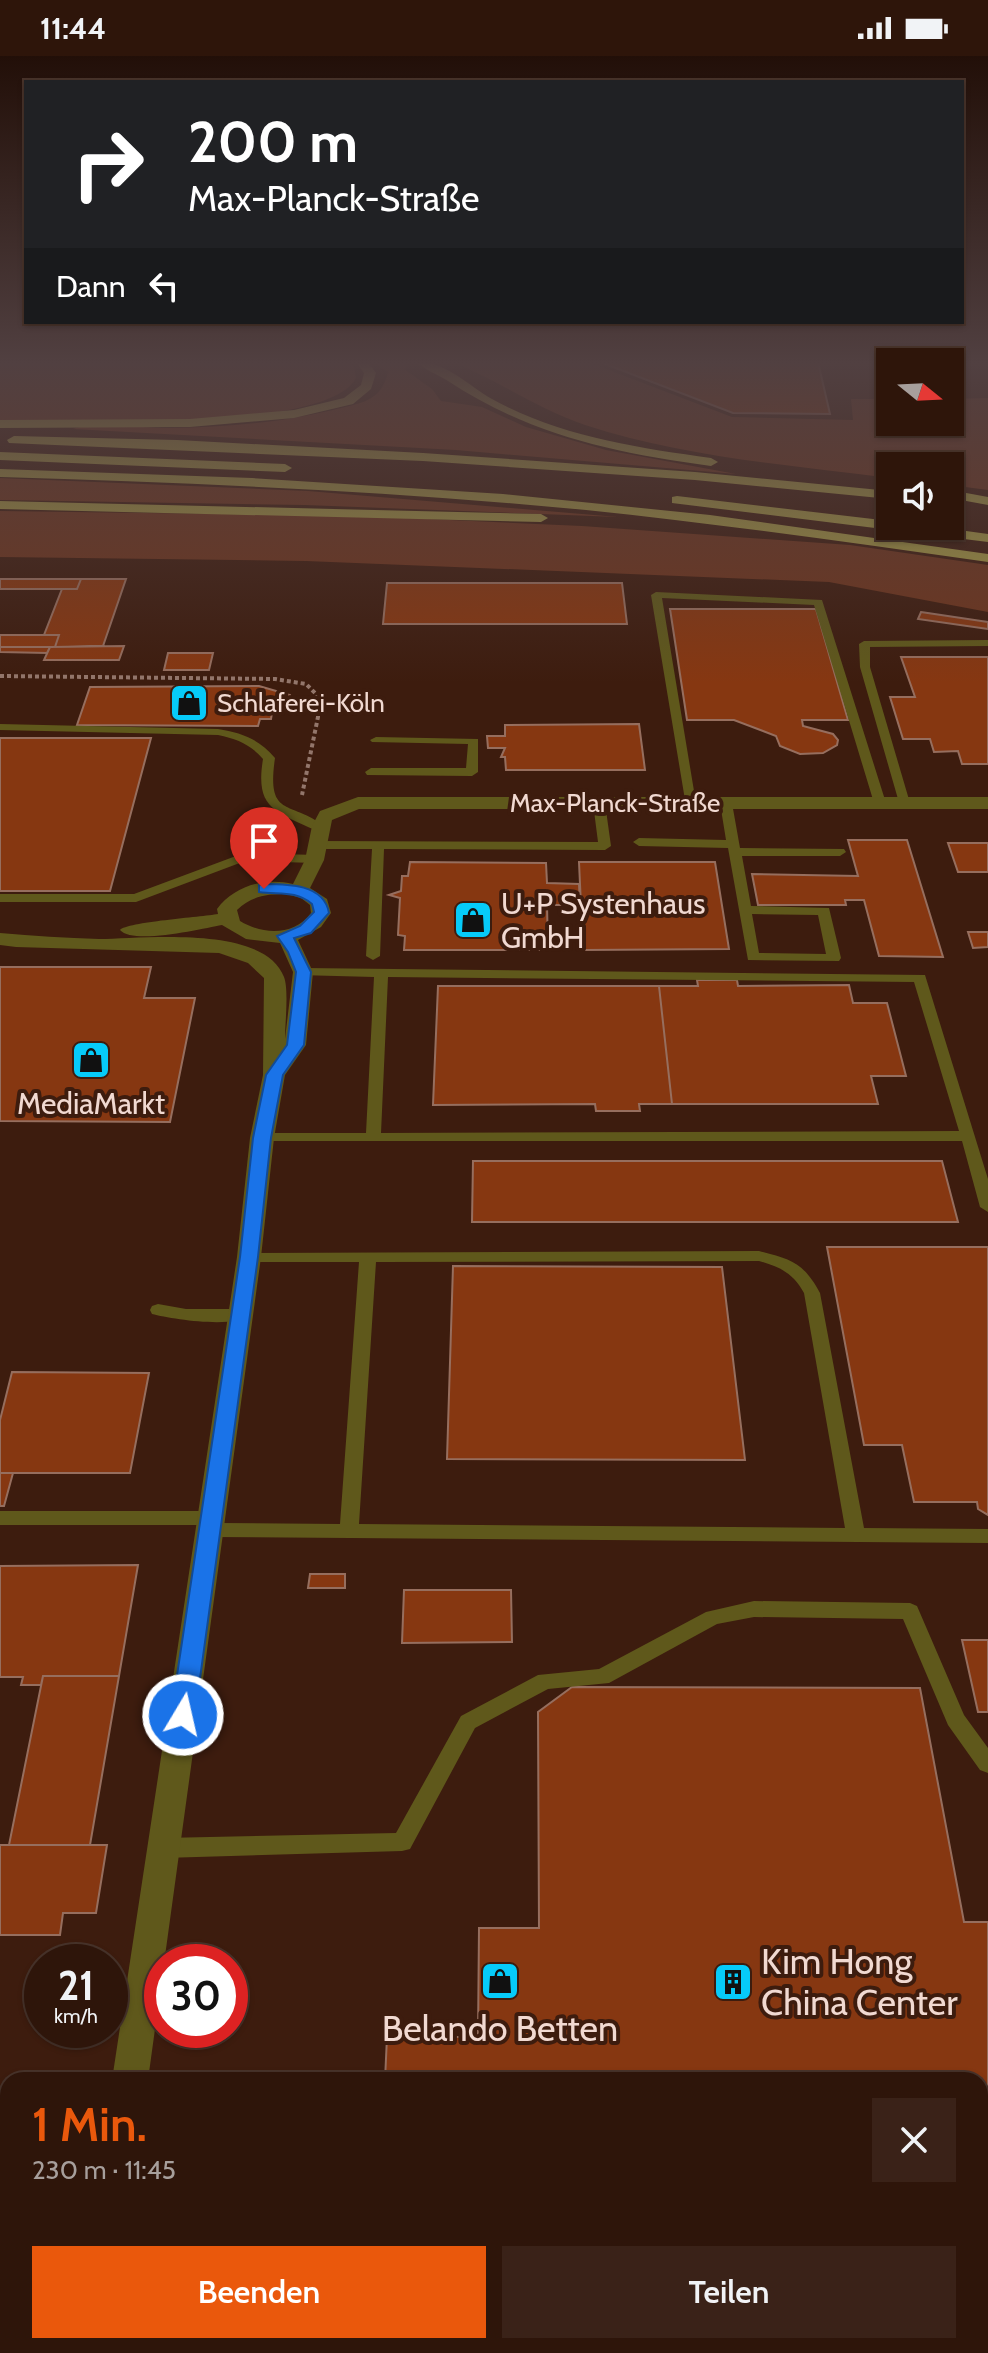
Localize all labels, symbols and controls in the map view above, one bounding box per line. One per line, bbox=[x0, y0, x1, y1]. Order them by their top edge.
text: 11:44 bbox=[40, 10, 106, 47]
text: 200 m bbox=[188, 108, 358, 176]
icon: right bbox=[56, 112, 160, 216]
text: Max-Planck-Straße bbox=[188, 176, 479, 220]
icon: left bbox=[142, 264, 186, 308]
text: Dann bbox=[56, 268, 126, 305]
north arrow bbox=[876, 348, 964, 436]
map controls bbox=[876, 348, 964, 540]
button: sound bbox=[876, 452, 964, 540]
shop icon: Schlaferei-Köln bbox=[168, 682, 210, 724]
place label: Schlaferei-Köln bbox=[217, 687, 385, 719]
street label: Max-Planck-Straße bbox=[510, 787, 720, 819]
pin bbox=[230, 807, 298, 889]
icon: arrive bbox=[242, 819, 286, 863]
place label: U+P Systenhaus GmbH bbox=[501, 885, 705, 956]
shop icon: U+P Systenhaus GmbH bbox=[452, 899, 494, 941]
shop icon: MediaMarkt bbox=[70, 1039, 112, 1081]
place label: MediaMarkt bbox=[17, 1085, 165, 1122]
position arrow bbox=[141, 1673, 225, 1757]
place label: Kim Hong China Center bbox=[761, 1939, 958, 2024]
speed limit sign: 30 bbox=[144, 1944, 248, 2048]
shop icon: Belando Betten bbox=[479, 1960, 521, 2002]
text: 21 bbox=[58, 1961, 94, 2010]
building icon: Kim Hong China Center bbox=[712, 1961, 754, 2003]
text: km/h bbox=[54, 2004, 98, 2028]
place label: Belando Betten bbox=[382, 2006, 618, 2050]
text: 1 Min. bbox=[32, 2095, 147, 2153]
button: close bbox=[872, 2098, 956, 2182]
text: 230 m · 11:45 bbox=[32, 2154, 176, 2186]
button: Beenden bbox=[32, 2246, 486, 2338]
button: Teilen bbox=[502, 2246, 956, 2338]

